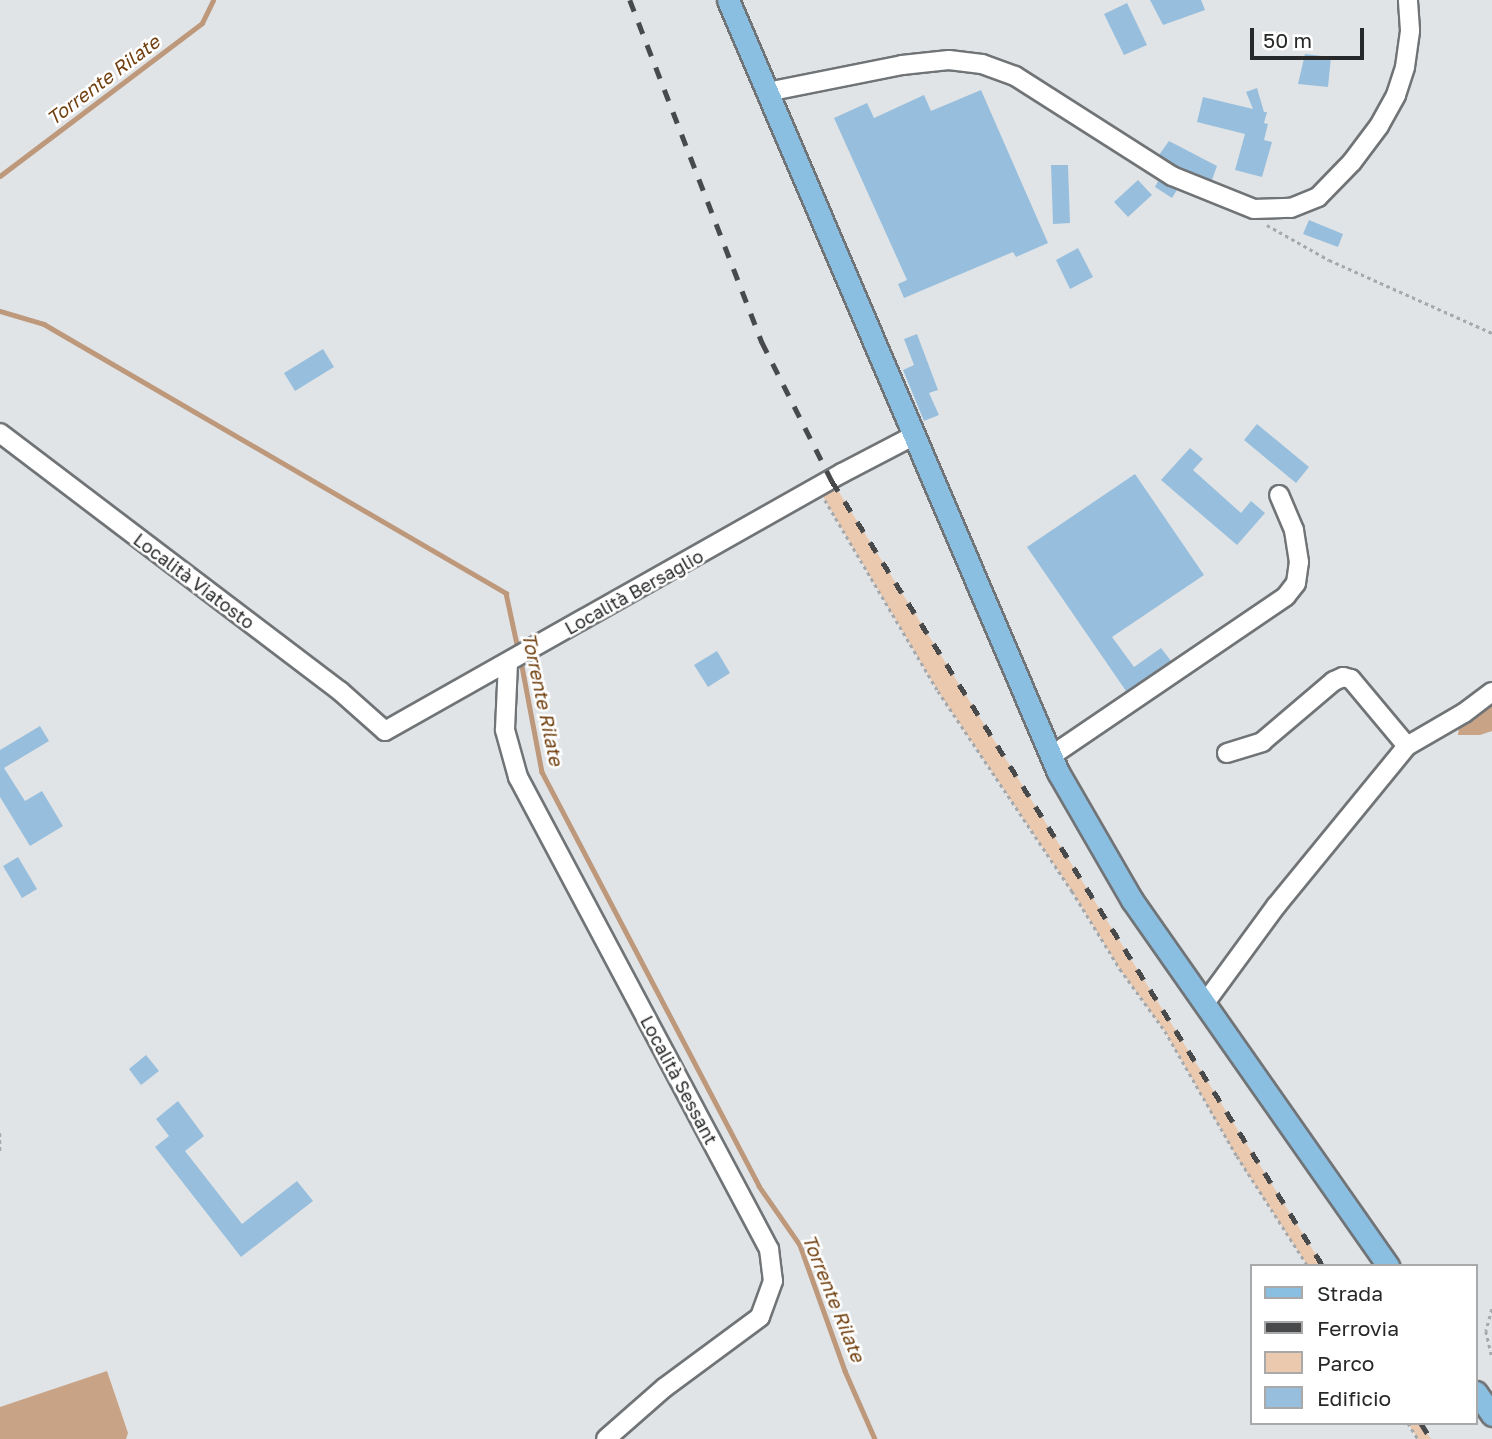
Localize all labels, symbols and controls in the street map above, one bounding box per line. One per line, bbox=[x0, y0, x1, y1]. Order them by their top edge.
scale bar bbox=[1254, 14, 1368, 58]
text: 50 m bbox=[1263, 27, 1312, 53]
water label: Torrente Rilate bbox=[42, 30, 164, 130]
street label: Località Viatosto bbox=[129, 529, 259, 633]
street label: Località Bersaglio bbox=[561, 545, 707, 639]
water label: Torrente Rilate bbox=[518, 630, 568, 768]
street label: Località Sessant bbox=[636, 1012, 722, 1148]
water label: Torrente Rilate bbox=[798, 1231, 870, 1365]
legend bbox=[1250, 1264, 1478, 1425]
text: Strada bbox=[1317, 1280, 1383, 1306]
text: Ferrovia bbox=[1317, 1315, 1399, 1341]
text: Parco bbox=[1317, 1350, 1374, 1376]
text: Edificio bbox=[1317, 1385, 1391, 1411]

